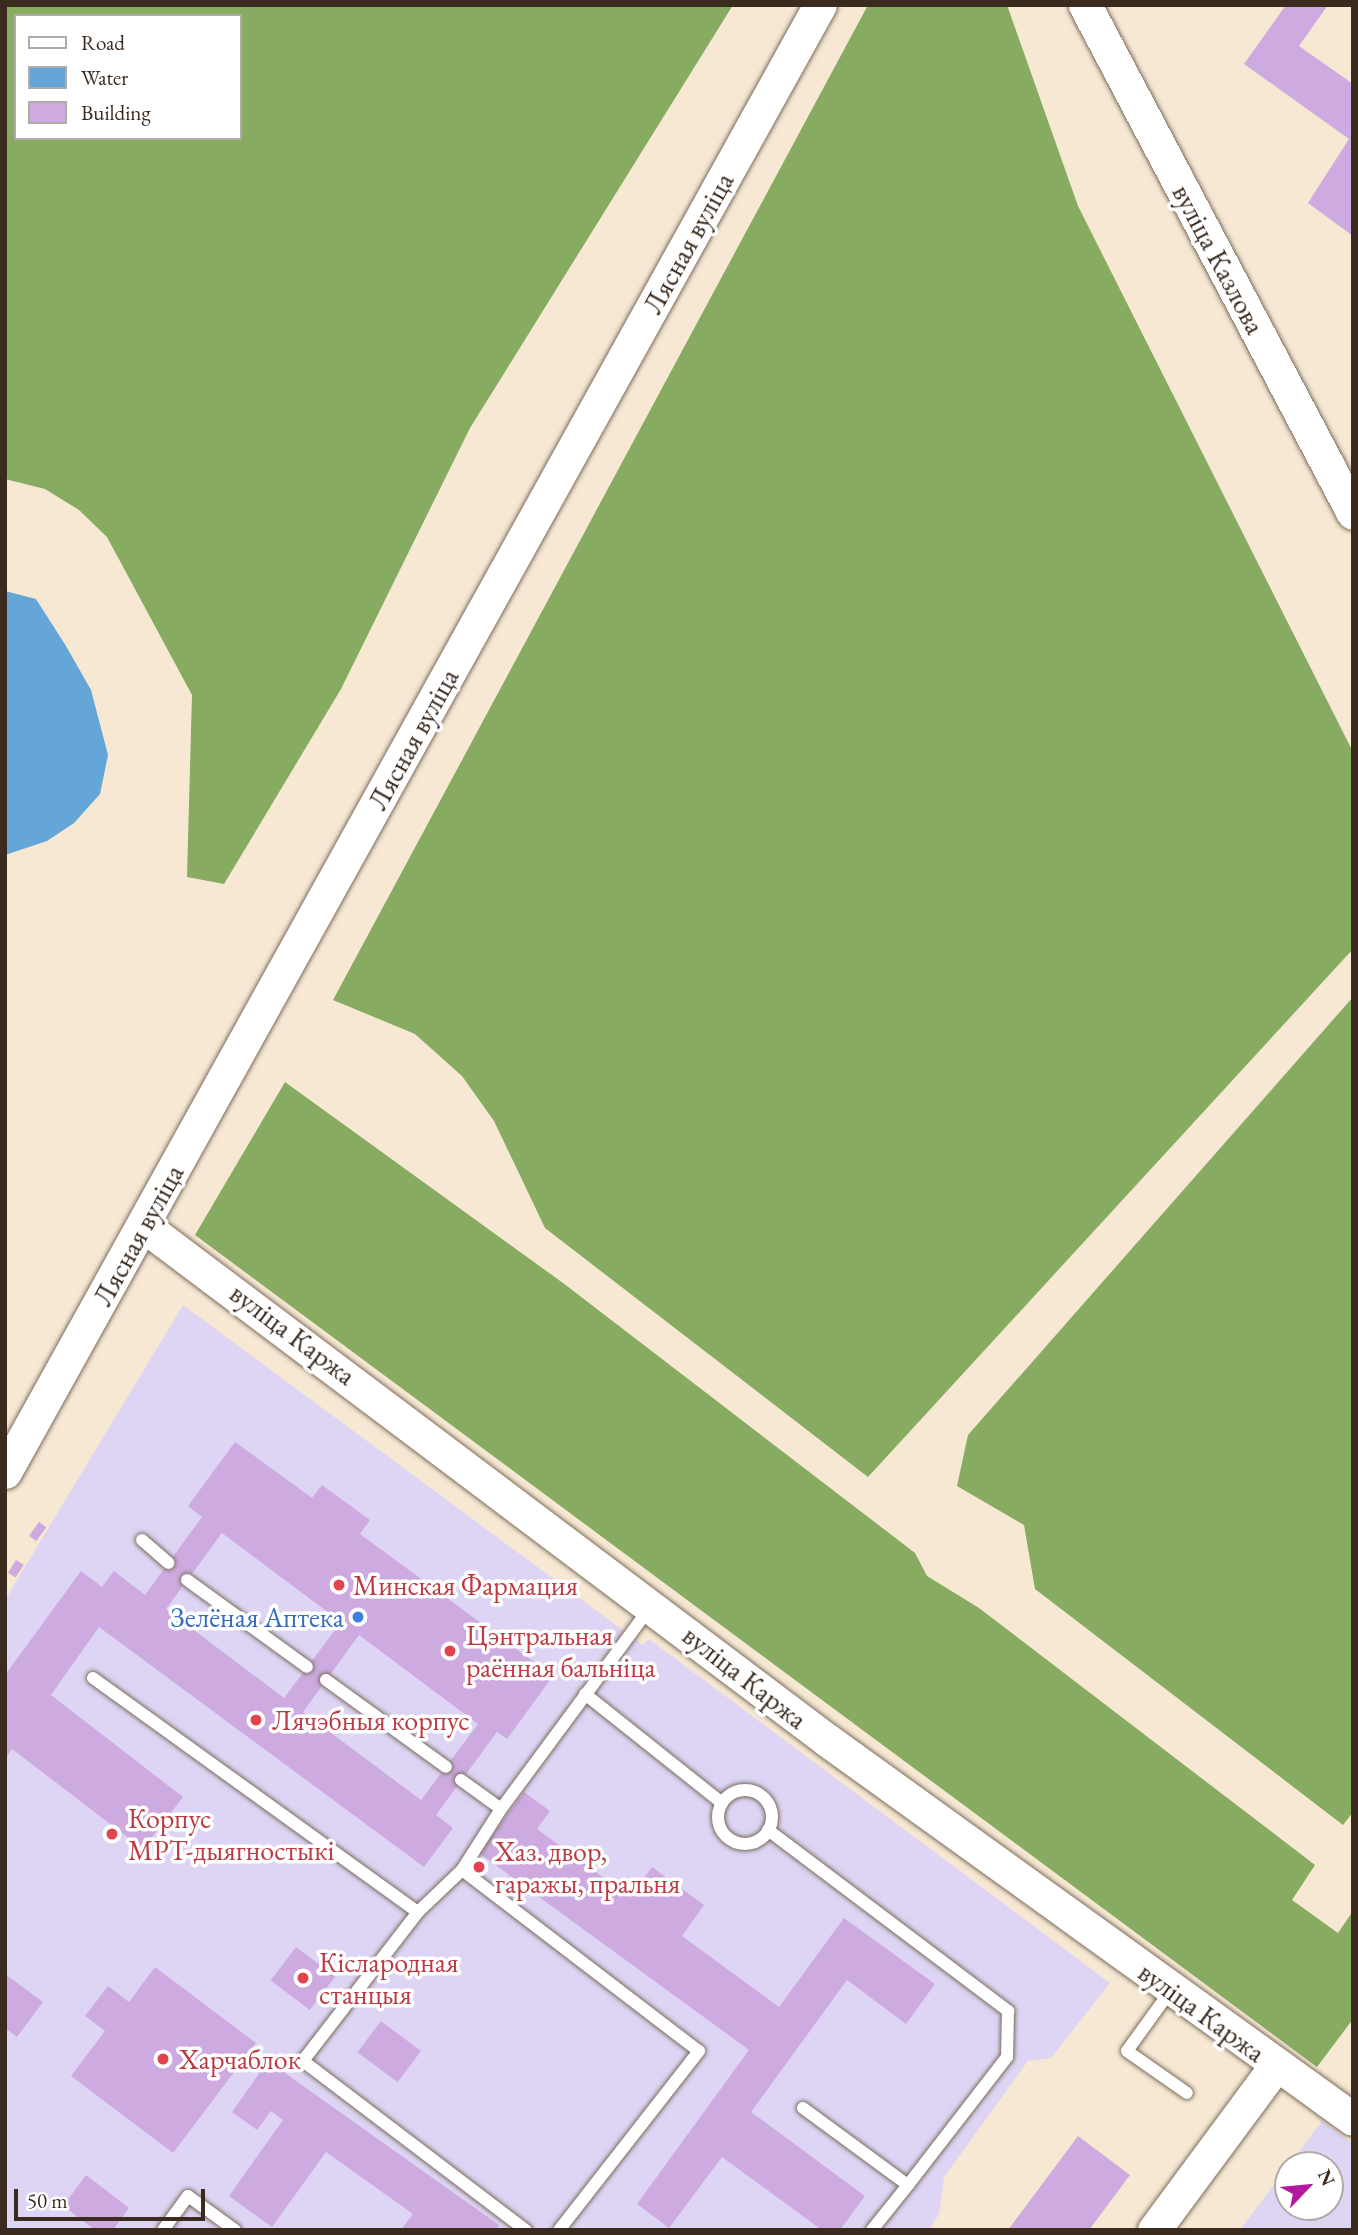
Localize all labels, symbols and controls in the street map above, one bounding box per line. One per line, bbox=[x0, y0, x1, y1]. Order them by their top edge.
legend bbox=[14, 14, 242, 140]
text: Road bbox=[81, 29, 125, 56]
text: Water bbox=[81, 64, 128, 91]
text: Building bbox=[81, 99, 151, 126]
street label: Лясная вуліца bbox=[635, 167, 741, 319]
street label: вуліца Казлова bbox=[1166, 178, 1272, 340]
street label: Лясная вуліца bbox=[360, 663, 466, 815]
street label: Лясная вуліца bbox=[85, 1159, 191, 1311]
street label: вуліца Каржа bbox=[224, 1276, 362, 1392]
place label: Минская Фармация bbox=[353, 1568, 578, 1602]
marker: Минская Фармация bbox=[331, 1577, 347, 1593]
place label: Зелёная Аптека bbox=[171, 1600, 344, 1634]
marker: Зелёная Аптека bbox=[350, 1609, 366, 1625]
place label: Цэнтральная раённая бальніца bbox=[466, 1618, 656, 1684]
street label: вуліца Каржа bbox=[676, 1618, 814, 1736]
marker: Цэнтральная раённая бальніца bbox=[440, 1641, 460, 1661]
place label: Лячэбныя корпус bbox=[272, 1703, 470, 1737]
marker: Лячэбныя корпус bbox=[246, 1710, 266, 1730]
place label: Корпус МРТ-дыягностыкі bbox=[128, 1801, 334, 1867]
marker: Корпус МРТ-дыягностыкі bbox=[102, 1824, 122, 1844]
place label: Хаз. двор, гаражы, пральня bbox=[495, 1834, 680, 1900]
marker: Хаз. двор, гаражы, пральня bbox=[469, 1857, 489, 1877]
place label: Кіслародная станцыя bbox=[319, 1945, 458, 2011]
street label: вуліца Каржа bbox=[1132, 1955, 1272, 2069]
marker: Кіслародная станцыя bbox=[293, 1968, 313, 1988]
place label: Харчаблок bbox=[179, 2042, 301, 2076]
marker: Харчаблок bbox=[153, 2049, 173, 2069]
north arrow bbox=[1274, 2151, 1344, 2221]
text: N bbox=[1312, 2165, 1341, 2190]
scale bar bbox=[18, 2176, 208, 2220]
text: 50 m bbox=[27, 2187, 68, 2214]

